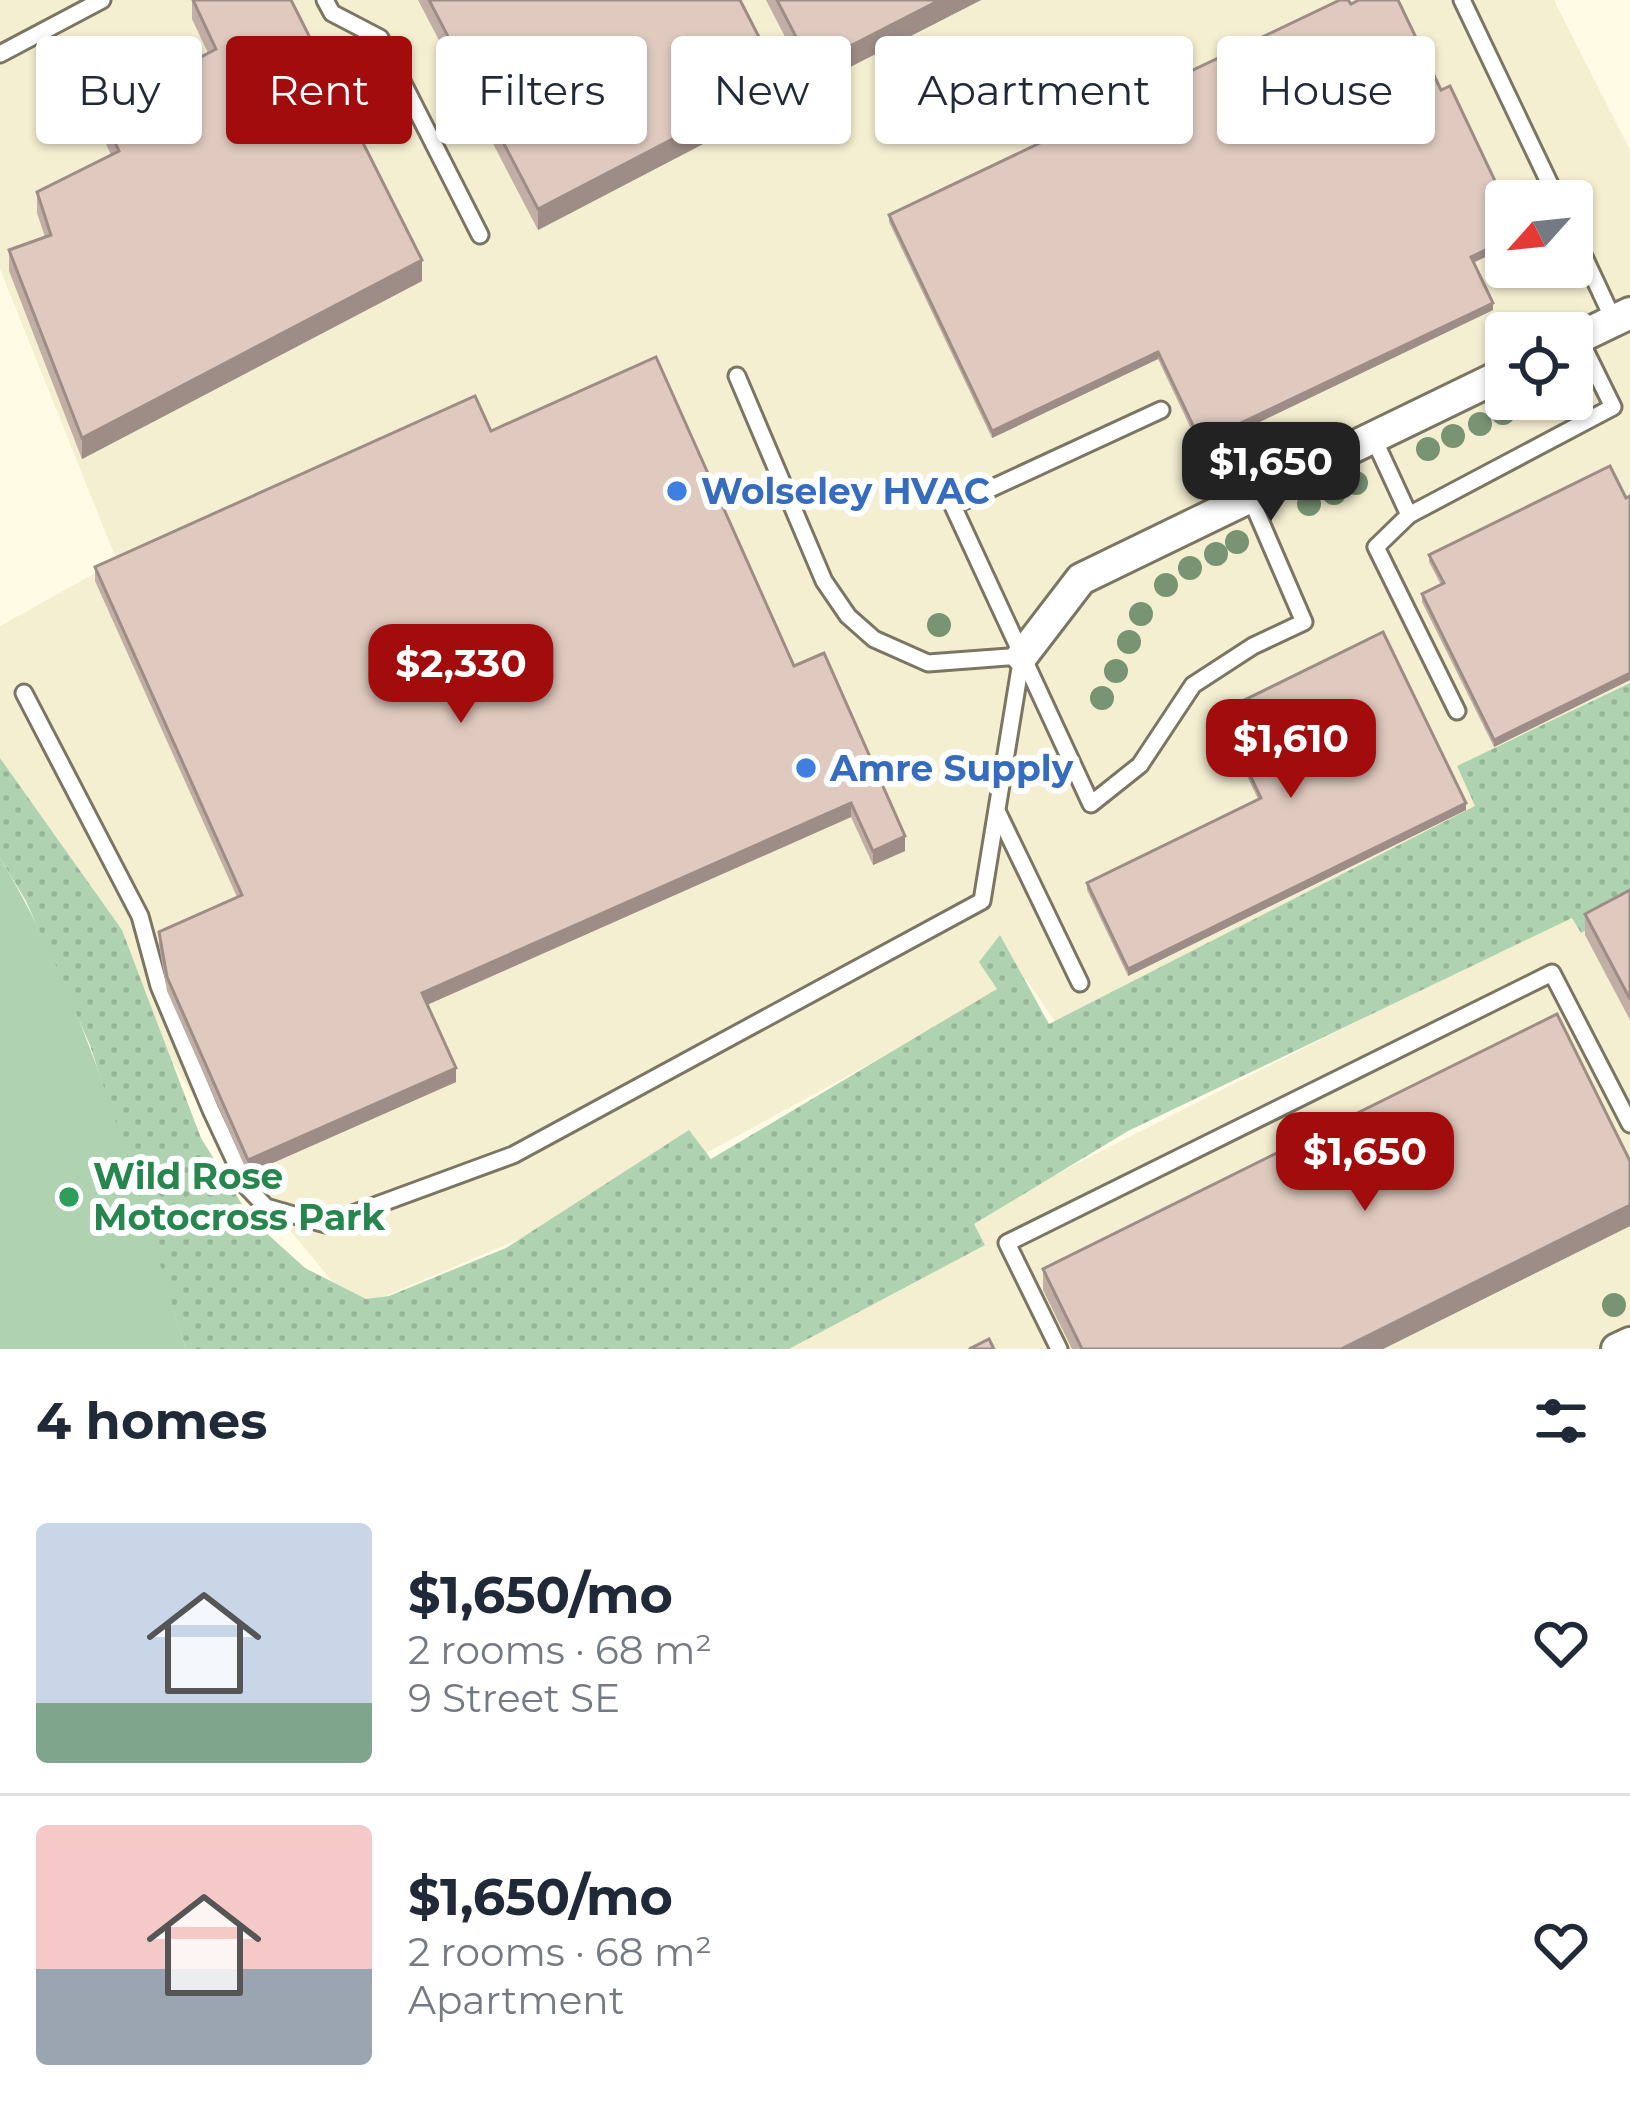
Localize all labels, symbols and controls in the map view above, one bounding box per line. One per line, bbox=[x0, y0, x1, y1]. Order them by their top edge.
chip: Buy bbox=[36, 36, 202, 144]
chip: Rent bbox=[226, 36, 412, 144]
chip: Filters bbox=[436, 36, 647, 144]
chip: New bbox=[671, 36, 851, 144]
chip: Apartment bbox=[875, 36, 1193, 144]
chip: House bbox=[1217, 36, 1435, 144]
north arrow bbox=[1485, 180, 1593, 288]
map controls bbox=[1485, 180, 1593, 420]
button: locate bbox=[1485, 312, 1593, 420]
pin: $1,650 bbox=[1173, 422, 1369, 524]
text: $1,650 bbox=[1209, 437, 1333, 485]
place label: Wolseley HVAC bbox=[701, 469, 990, 513]
marker: Wolseley HVAC bbox=[664, 478, 690, 504]
pin: $2,330 bbox=[363, 624, 559, 726]
text: $2,330 bbox=[395, 639, 527, 687]
pin: $1,610 bbox=[1193, 699, 1389, 801]
text: $1,610 bbox=[1233, 714, 1349, 762]
place label: Amre Supply bbox=[829, 746, 1074, 790]
marker: Amre Supply bbox=[793, 755, 819, 781]
pin: $1,650 bbox=[1267, 1112, 1463, 1214]
text: $1,650 bbox=[1303, 1127, 1427, 1175]
place label: Wild Rose Motocross Park bbox=[93, 1154, 385, 1239]
marker: Wild Rose Motocross Park bbox=[56, 1184, 82, 1210]
icon: filters bbox=[1528, 1388, 1594, 1454]
text: 4 homes bbox=[36, 1390, 267, 1452]
text: $1,650/mo bbox=[408, 1564, 673, 1626]
icon: home bbox=[132, 1571, 276, 1715]
icon: heart bbox=[1528, 1610, 1594, 1676]
text: 2 rooms · 68 m² bbox=[408, 1626, 712, 1674]
text: 9 Street SE bbox=[408, 1674, 620, 1722]
text: $1,650/mo bbox=[408, 1866, 673, 1928]
icon: home bbox=[132, 1873, 276, 2017]
icon: heart bbox=[1528, 1912, 1594, 1978]
text: 2 rooms · 68 m² bbox=[408, 1928, 712, 1976]
text: Apartment bbox=[408, 1976, 624, 2024]

